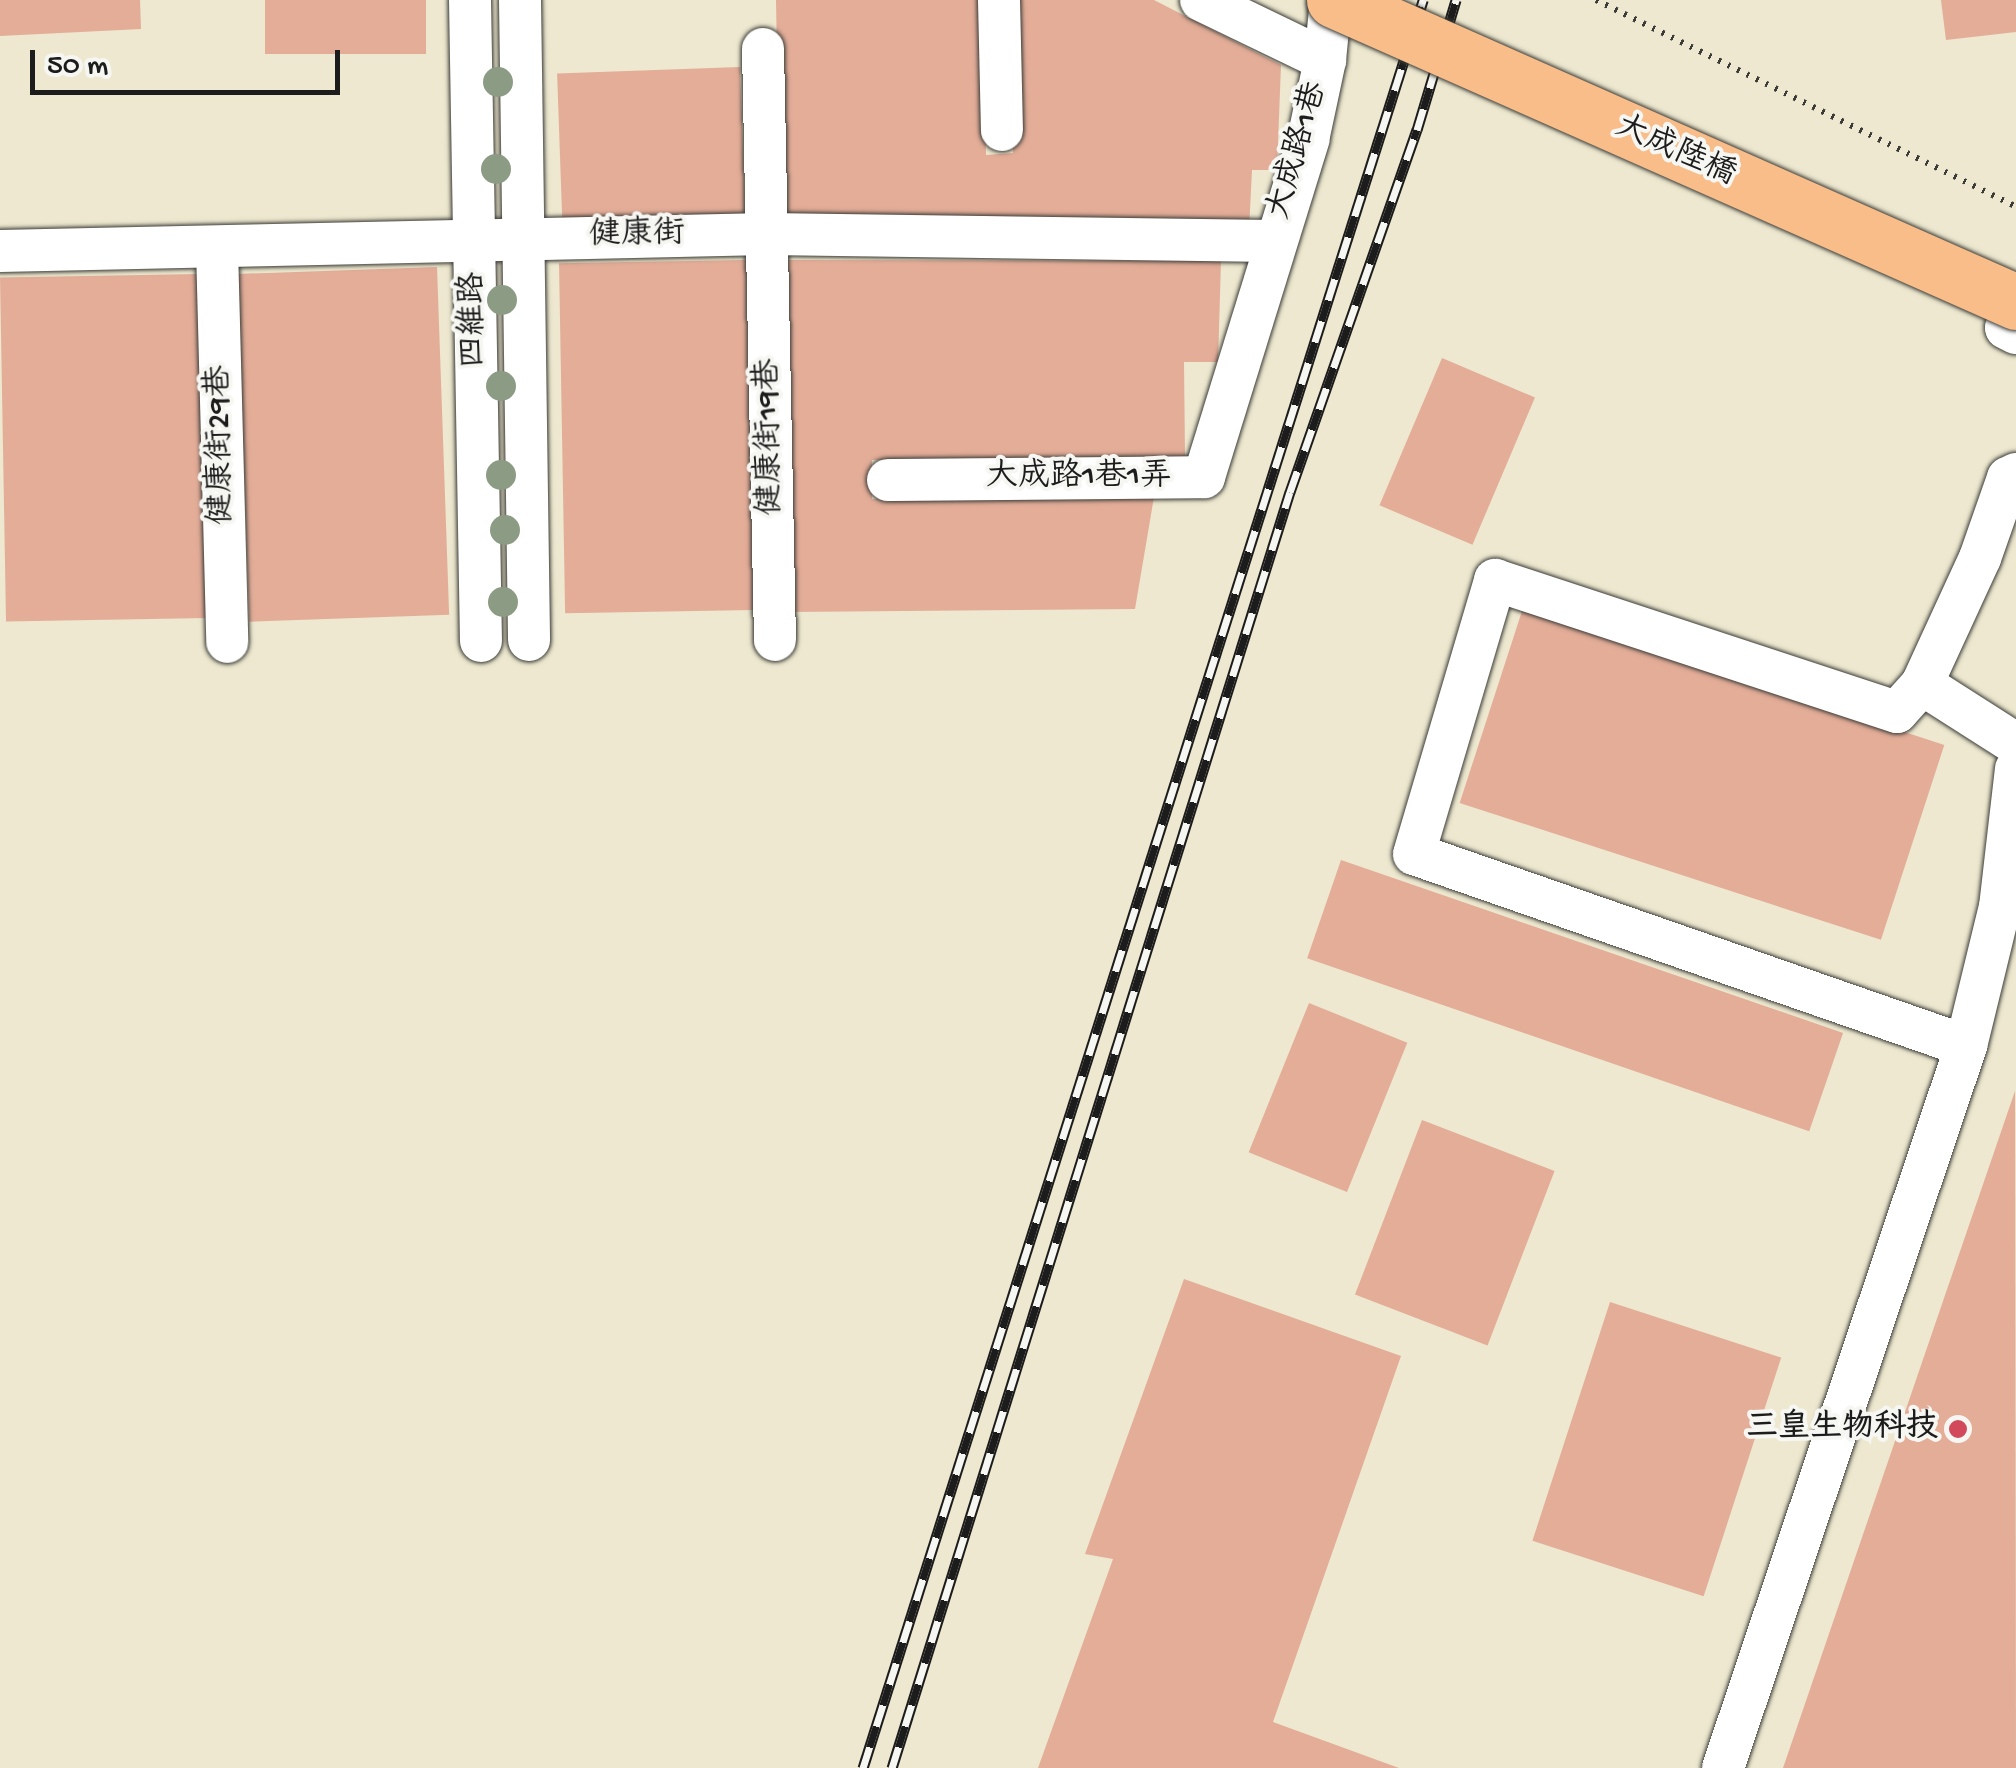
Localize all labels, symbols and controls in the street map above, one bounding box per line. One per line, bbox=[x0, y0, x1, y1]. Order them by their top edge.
scale bar bbox=[35, 30, 345, 92]
text: 50 m bbox=[47, 50, 108, 85]
street label: 大成路1巷 bbox=[1261, 78, 1337, 224]
street label: 大成陸橋 bbox=[1609, 108, 1741, 196]
street label: 健康街 bbox=[589, 216, 685, 256]
street label: 四維路 bbox=[455, 272, 495, 368]
street label: 健康街19巷 bbox=[750, 358, 792, 516]
street label: 健康街29巷 bbox=[201, 365, 243, 525]
street label: 大成路1巷1弄 bbox=[986, 459, 1172, 497]
place label: 三皇生物科技 bbox=[1746, 1410, 1938, 1448]
marker: 三皇生物科技 bbox=[1947, 1418, 1969, 1440]

